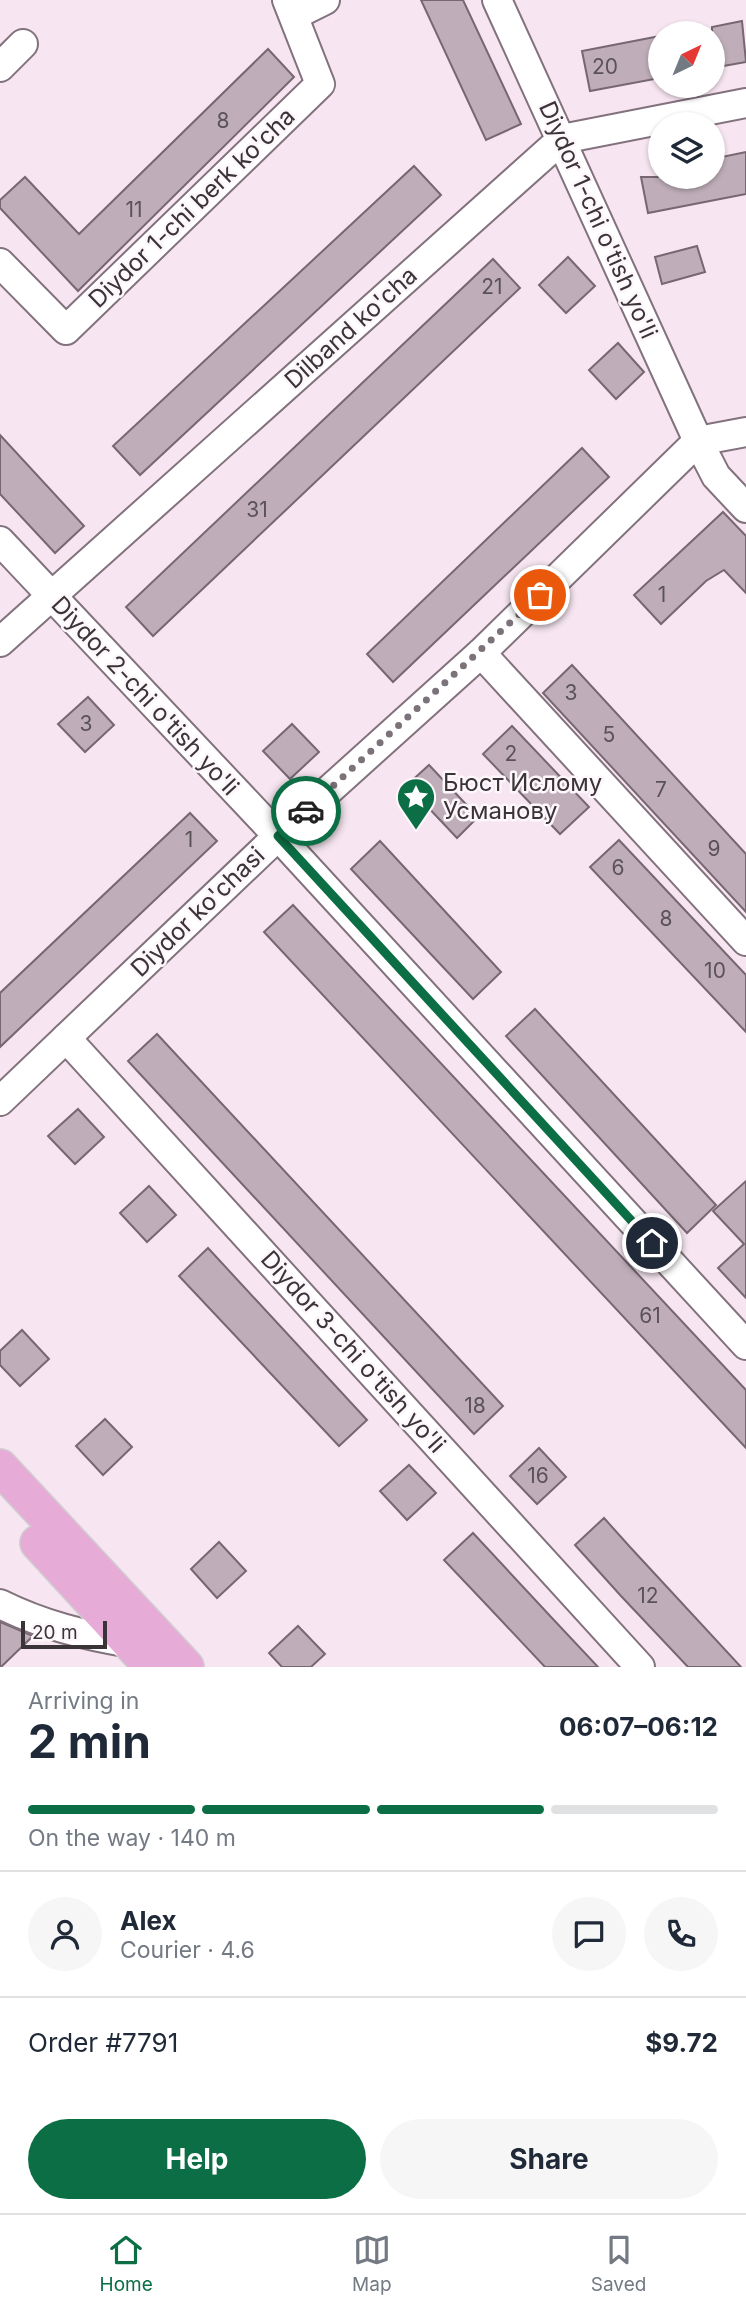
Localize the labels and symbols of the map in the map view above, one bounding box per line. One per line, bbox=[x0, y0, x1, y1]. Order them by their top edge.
north arrow bbox=[648, 21, 724, 98]
house number: 20 bbox=[592, 54, 618, 79]
street label: Diydor 1-chi o'tish yo'li bbox=[533, 97, 664, 343]
street label: Diydor 1-chi berk ko'cha bbox=[83, 102, 301, 314]
house number: 8 bbox=[217, 108, 230, 133]
house number: 11 bbox=[125, 197, 143, 222]
street label: Dilband ko'cha bbox=[279, 261, 423, 395]
house number: 21 bbox=[481, 274, 503, 299]
house number: 31 bbox=[246, 497, 268, 522]
pin bbox=[510, 565, 570, 625]
house number: 1 bbox=[658, 582, 666, 607]
street label: Diydor 2-chi o'tish yo'li bbox=[46, 590, 245, 801]
house number: 3 bbox=[565, 680, 577, 705]
house number: 3 bbox=[80, 711, 92, 736]
house number: 5 bbox=[603, 722, 615, 747]
house number: 2 bbox=[505, 741, 517, 766]
place label: Бюст Ислому Усманову bbox=[443, 768, 602, 825]
courier bbox=[271, 776, 341, 846]
place icon: Бюст Ислому Усманову bbox=[395, 776, 437, 831]
house number: 7 bbox=[655, 777, 667, 802]
house number: 1 bbox=[185, 827, 193, 852]
house number: 9 bbox=[707, 836, 721, 861]
street label: Diydor ko'chasi bbox=[125, 841, 270, 983]
house number: 6 bbox=[611, 855, 625, 880]
house number: 8 bbox=[660, 906, 673, 931]
house number: 10 bbox=[704, 958, 726, 983]
pin bbox=[622, 1213, 682, 1273]
street label: Diydor 3-chi o'tish yo'li bbox=[255, 1245, 452, 1459]
house number: 61 bbox=[639, 1303, 661, 1328]
house number: 18 bbox=[464, 1393, 486, 1418]
house number: 16 bbox=[527, 1463, 549, 1488]
house number: 12 bbox=[637, 1583, 659, 1608]
scale bar bbox=[21, 1618, 107, 1650]

